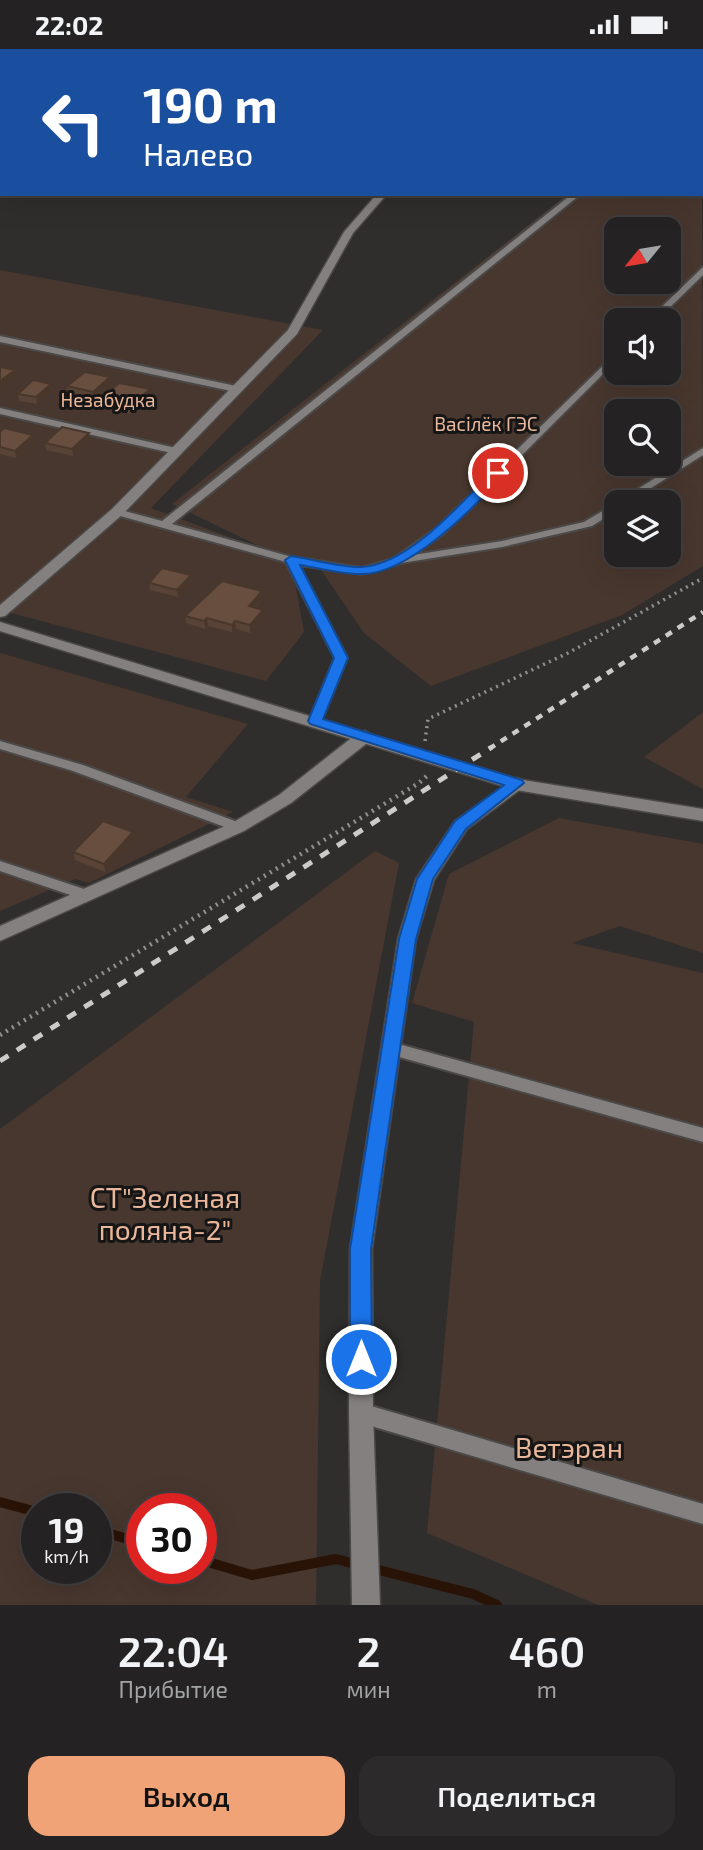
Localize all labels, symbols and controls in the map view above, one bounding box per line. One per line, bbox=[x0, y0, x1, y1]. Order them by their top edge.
text: 22:02 bbox=[35, 9, 103, 40]
text: 190 m bbox=[143, 74, 278, 133]
icon: left bbox=[28, 77, 119, 168]
text: Налево bbox=[143, 134, 253, 172]
north arrow bbox=[604, 217, 681, 294]
map controls bbox=[604, 217, 681, 567]
button: sound bbox=[604, 308, 681, 385]
park label: Незабудка bbox=[61, 388, 155, 412]
button: search bbox=[604, 399, 681, 476]
park label: Васілёк ГЭС bbox=[434, 412, 538, 435]
pin bbox=[468, 443, 528, 503]
icon: arrive bbox=[479, 454, 517, 492]
button: layers bbox=[604, 490, 681, 567]
park label: СТ"Зеленая поляна-2" bbox=[90, 1180, 240, 1246]
position arrow bbox=[324, 1322, 398, 1396]
park label: Ветэран bbox=[515, 1430, 623, 1464]
speed limit sign: 30 bbox=[126, 1493, 217, 1584]
text: 19 bbox=[49, 1508, 84, 1550]
text: km/h bbox=[44, 1545, 89, 1567]
text: 22:04 bbox=[118, 1625, 229, 1675]
text: 2 bbox=[357, 1625, 381, 1675]
text: 460 bbox=[508, 1625, 585, 1675]
text: Прибытие bbox=[119, 1675, 228, 1703]
text: мин bbox=[347, 1675, 391, 1703]
text: m bbox=[537, 1675, 557, 1703]
button: Выход bbox=[28, 1756, 345, 1836]
button: Поделиться bbox=[359, 1756, 675, 1836]

